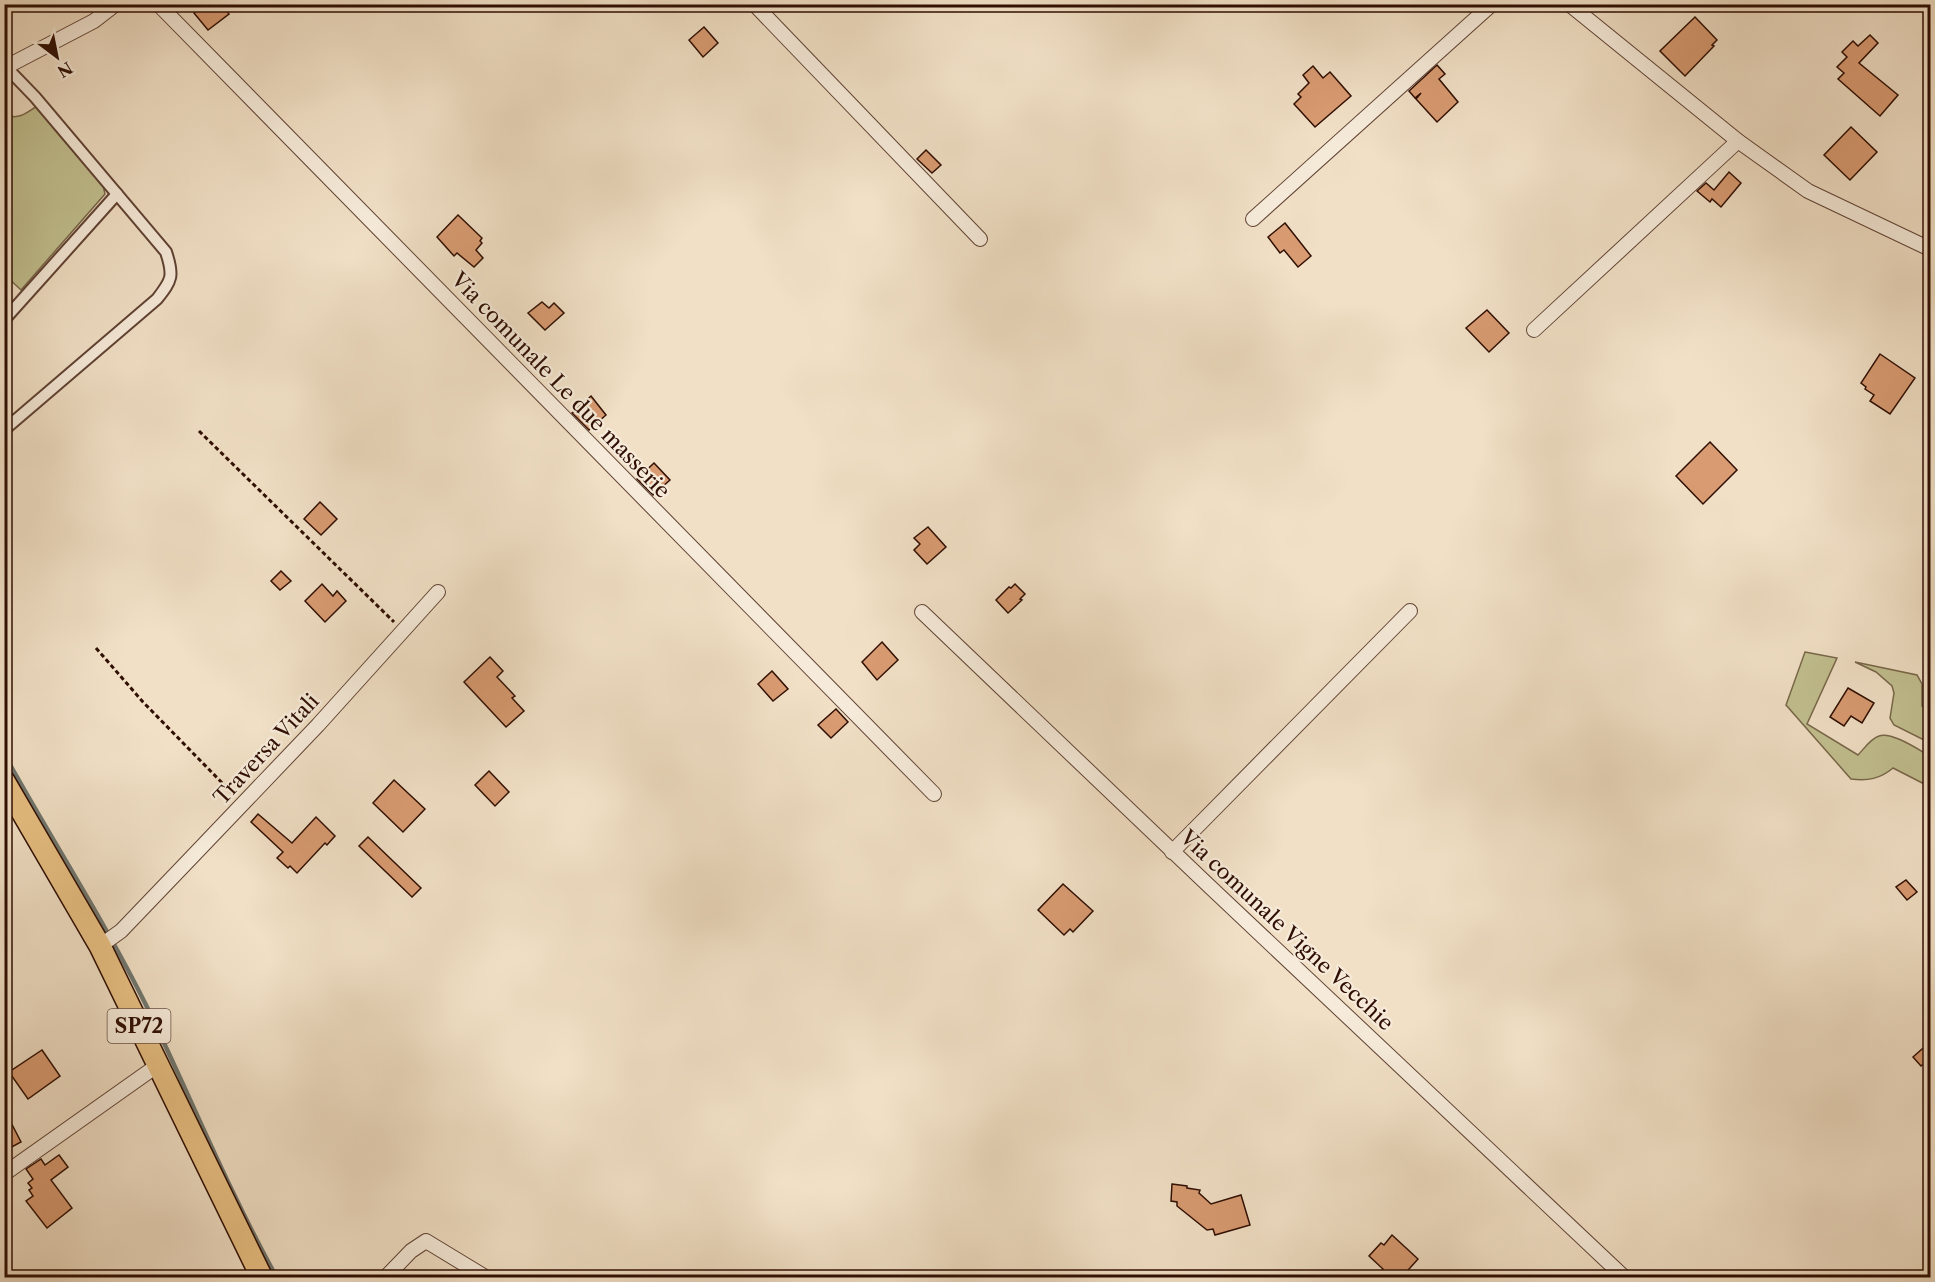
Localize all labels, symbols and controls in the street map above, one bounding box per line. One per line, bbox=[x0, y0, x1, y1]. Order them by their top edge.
north arrow bbox=[27, 27, 87, 87]
text: N bbox=[54, 58, 76, 82]
street label: Via comunale Le due masserie bbox=[446, 266, 676, 503]
street label: Traversa Vitali bbox=[208, 688, 324, 810]
street label: Via comunale Vigne Vecchie bbox=[1175, 824, 1399, 1035]
road number: SP72 bbox=[108, 1009, 170, 1043]

